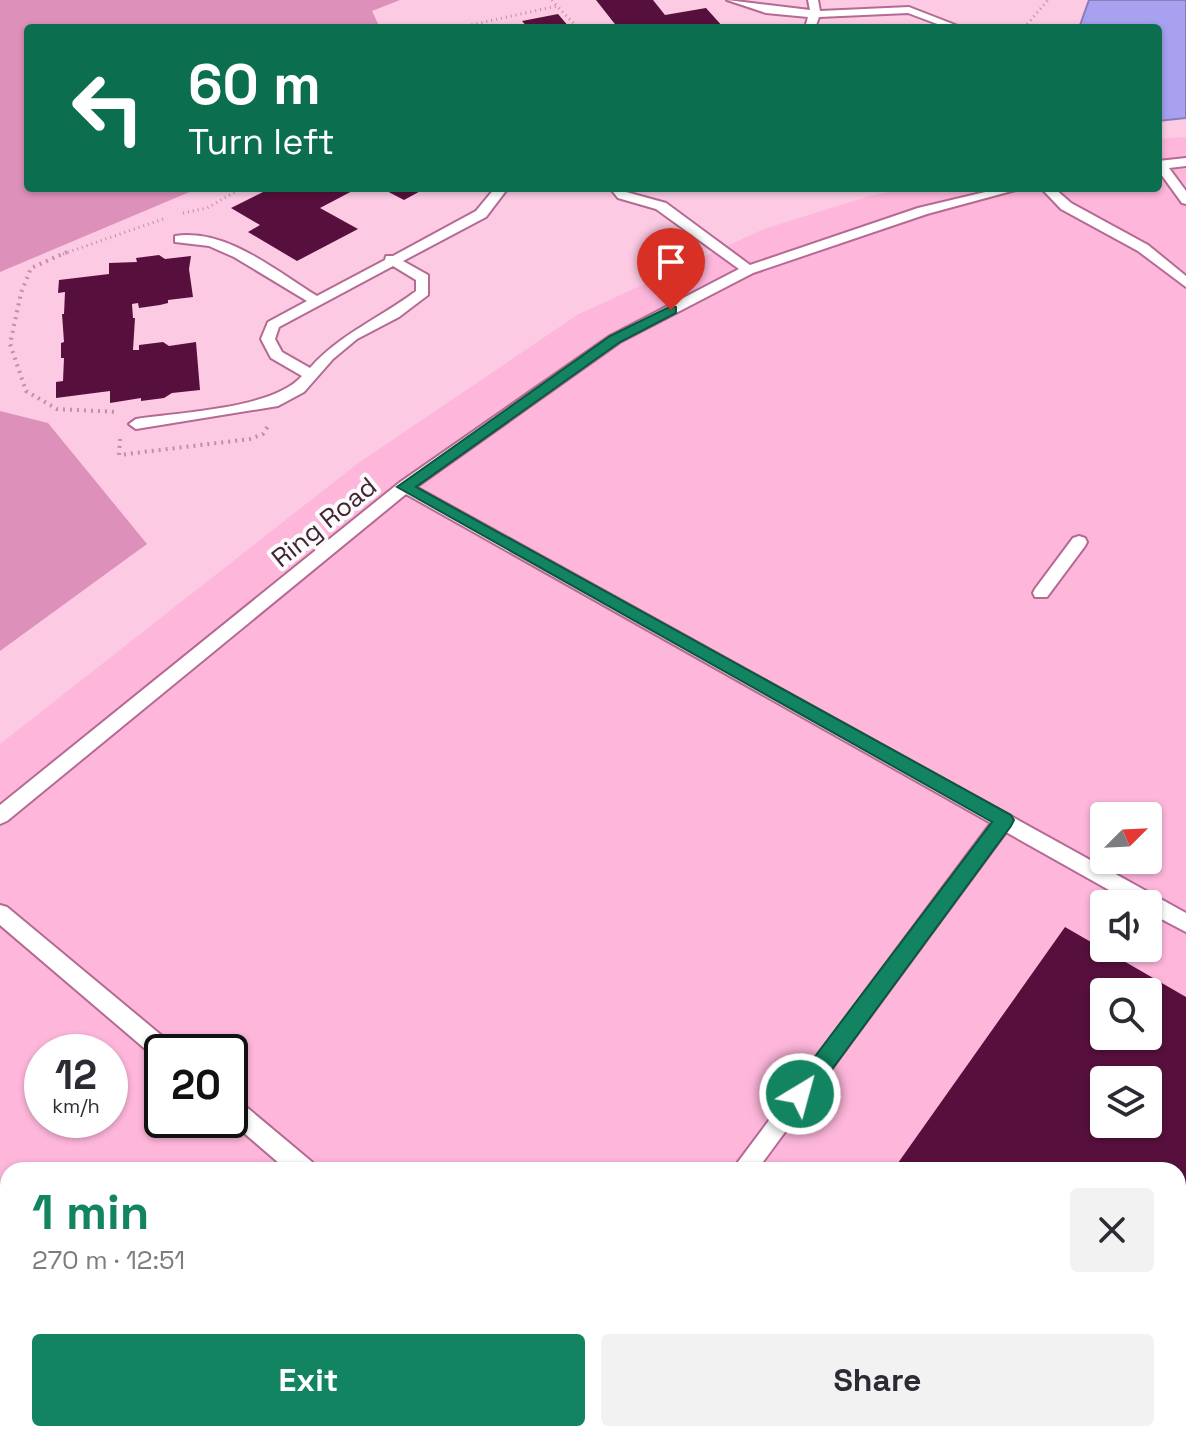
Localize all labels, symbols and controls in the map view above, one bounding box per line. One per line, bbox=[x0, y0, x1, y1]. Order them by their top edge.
text: 60 m bbox=[188, 49, 321, 120]
icon: left bbox=[56, 56, 160, 160]
text: Turn left bbox=[188, 119, 335, 165]
pin bbox=[637, 228, 705, 310]
icon: arrive bbox=[649, 240, 693, 284]
street label: Ring Road bbox=[264, 469, 384, 575]
north arrow bbox=[1090, 802, 1162, 874]
map controls bbox=[1090, 802, 1162, 1138]
button: sound bbox=[1090, 890, 1162, 962]
button: search bbox=[1090, 978, 1162, 1050]
speed limit sign: 20 bbox=[144, 1034, 248, 1138]
text: 12 bbox=[55, 1050, 97, 1101]
position arrow bbox=[758, 1052, 842, 1136]
button: layers bbox=[1090, 1066, 1162, 1138]
text: km/h bbox=[52, 1093, 100, 1119]
text: 1 min bbox=[32, 1182, 149, 1243]
button: close bbox=[1070, 1188, 1154, 1272]
text: 270 m · 12:51 bbox=[32, 1243, 185, 1277]
button: Exit bbox=[32, 1334, 585, 1426]
button: Share bbox=[601, 1334, 1154, 1426]

